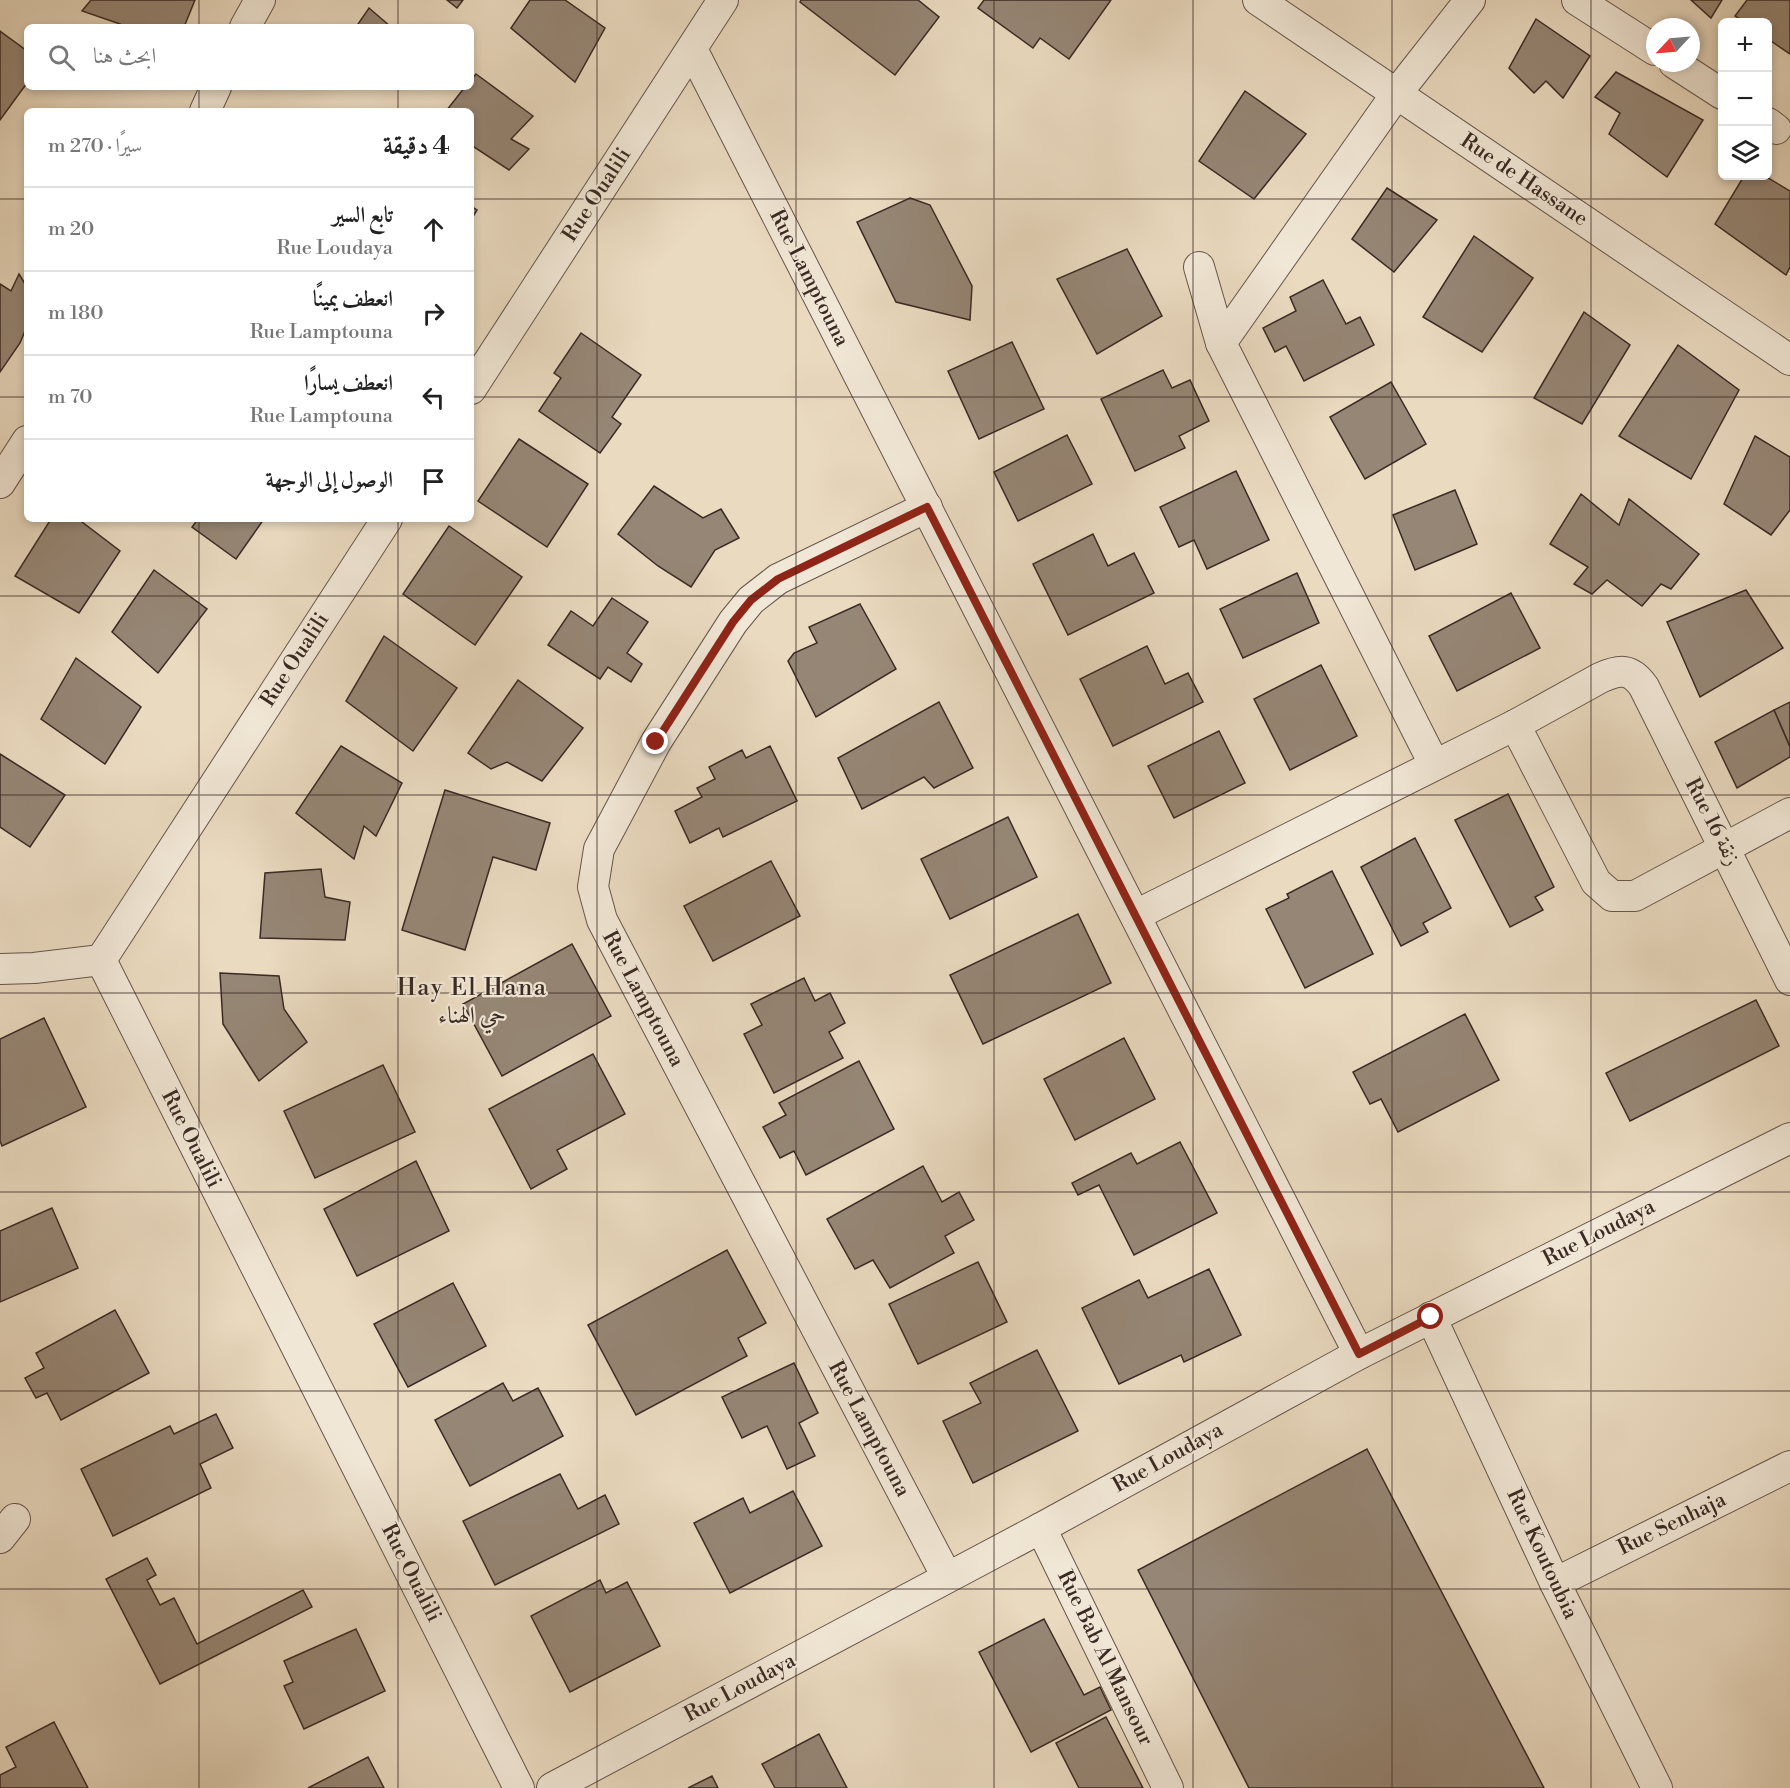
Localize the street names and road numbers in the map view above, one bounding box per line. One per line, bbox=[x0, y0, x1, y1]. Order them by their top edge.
street label: Rue de Hassane bbox=[1455, 128, 1593, 232]
street label: Rue Oualili bbox=[557, 143, 637, 247]
street label: Rue Lamptouna bbox=[763, 205, 855, 351]
street label: Rue Oualili bbox=[255, 608, 335, 712]
street label: Rue 16 زنقة bbox=[1679, 774, 1745, 870]
street label: Rue Lamptouna bbox=[596, 926, 690, 1072]
street label: Rue Oualili bbox=[155, 1086, 227, 1193]
street label: Rue Loudaya bbox=[1539, 1194, 1660, 1272]
street label: Rue Lamptouna bbox=[822, 1356, 916, 1502]
street label: Rue Loudaya bbox=[1108, 1417, 1228, 1499]
street label: Rue Koutoubia bbox=[1500, 1485, 1584, 1624]
street label: Rue Senhaja bbox=[1614, 1486, 1731, 1561]
street label: Rue Oualili bbox=[375, 1520, 447, 1627]
street label: Rue Bab Al Mansour bbox=[1051, 1566, 1159, 1750]
street label: Rue Loudaya bbox=[680, 1648, 800, 1728]

